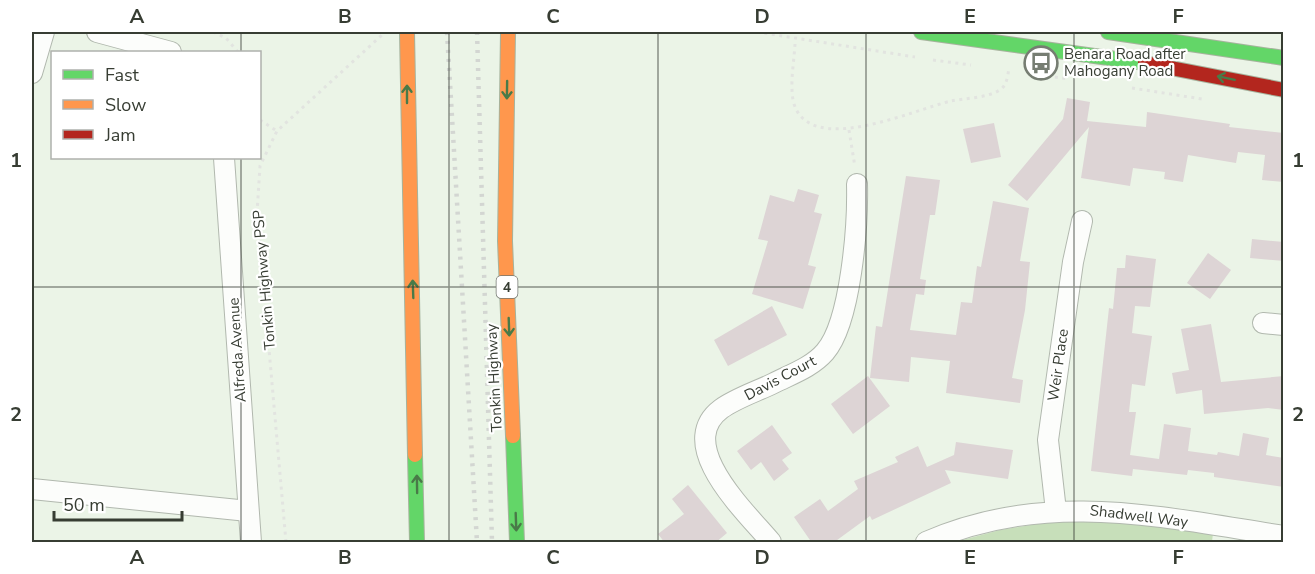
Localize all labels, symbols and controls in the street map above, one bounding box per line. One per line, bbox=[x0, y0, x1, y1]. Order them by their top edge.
text: A bbox=[130, 3, 145, 30]
text: B bbox=[338, 3, 352, 30]
text: C bbox=[546, 3, 560, 30]
text: D bbox=[754, 3, 770, 30]
text: E bbox=[964, 3, 976, 30]
text: F bbox=[1172, 3, 1184, 30]
place label: Benara Road after Mahogany Road bbox=[1064, 44, 1186, 81]
bus stop icon: Benara Road after Mahogany Road bbox=[1023, 45, 1059, 81]
legend bbox=[51, 51, 261, 159]
text: Fast bbox=[105, 63, 140, 87]
one-way arrow bbox=[1217, 72, 1236, 84]
one-way arrow bbox=[501, 79, 513, 99]
one-way arrow bbox=[401, 85, 413, 105]
text: Slow bbox=[105, 93, 146, 117]
text: Jam bbox=[104, 123, 136, 147]
text: 1 bbox=[10, 147, 22, 174]
text: 1 bbox=[1292, 147, 1304, 174]
street label: Tonkin Highway PSP bbox=[248, 209, 280, 351]
road number: 4 bbox=[496, 276, 518, 298]
one-way arrow bbox=[407, 280, 418, 300]
street label: Alfreda Avenue bbox=[223, 297, 251, 403]
one-way arrow bbox=[503, 316, 514, 336]
street label: Tonkin Highway bbox=[481, 323, 507, 433]
street label: Weir Place bbox=[1043, 327, 1073, 403]
street label: Davis Court bbox=[741, 350, 820, 405]
text: 2 bbox=[10, 401, 22, 428]
text: 2 bbox=[1292, 401, 1304, 428]
one-way arrow bbox=[411, 475, 422, 495]
scale bar bbox=[54, 484, 182, 522]
text: 50 m bbox=[63, 493, 105, 517]
street label: Shadwell Way bbox=[1089, 500, 1190, 532]
one-way arrow bbox=[511, 511, 522, 531]
text: A bbox=[130, 544, 145, 571]
text: B bbox=[338, 544, 352, 571]
text: C bbox=[546, 544, 560, 571]
text: D bbox=[754, 544, 770, 571]
text: E bbox=[964, 544, 976, 571]
text: F bbox=[1172, 544, 1184, 571]

